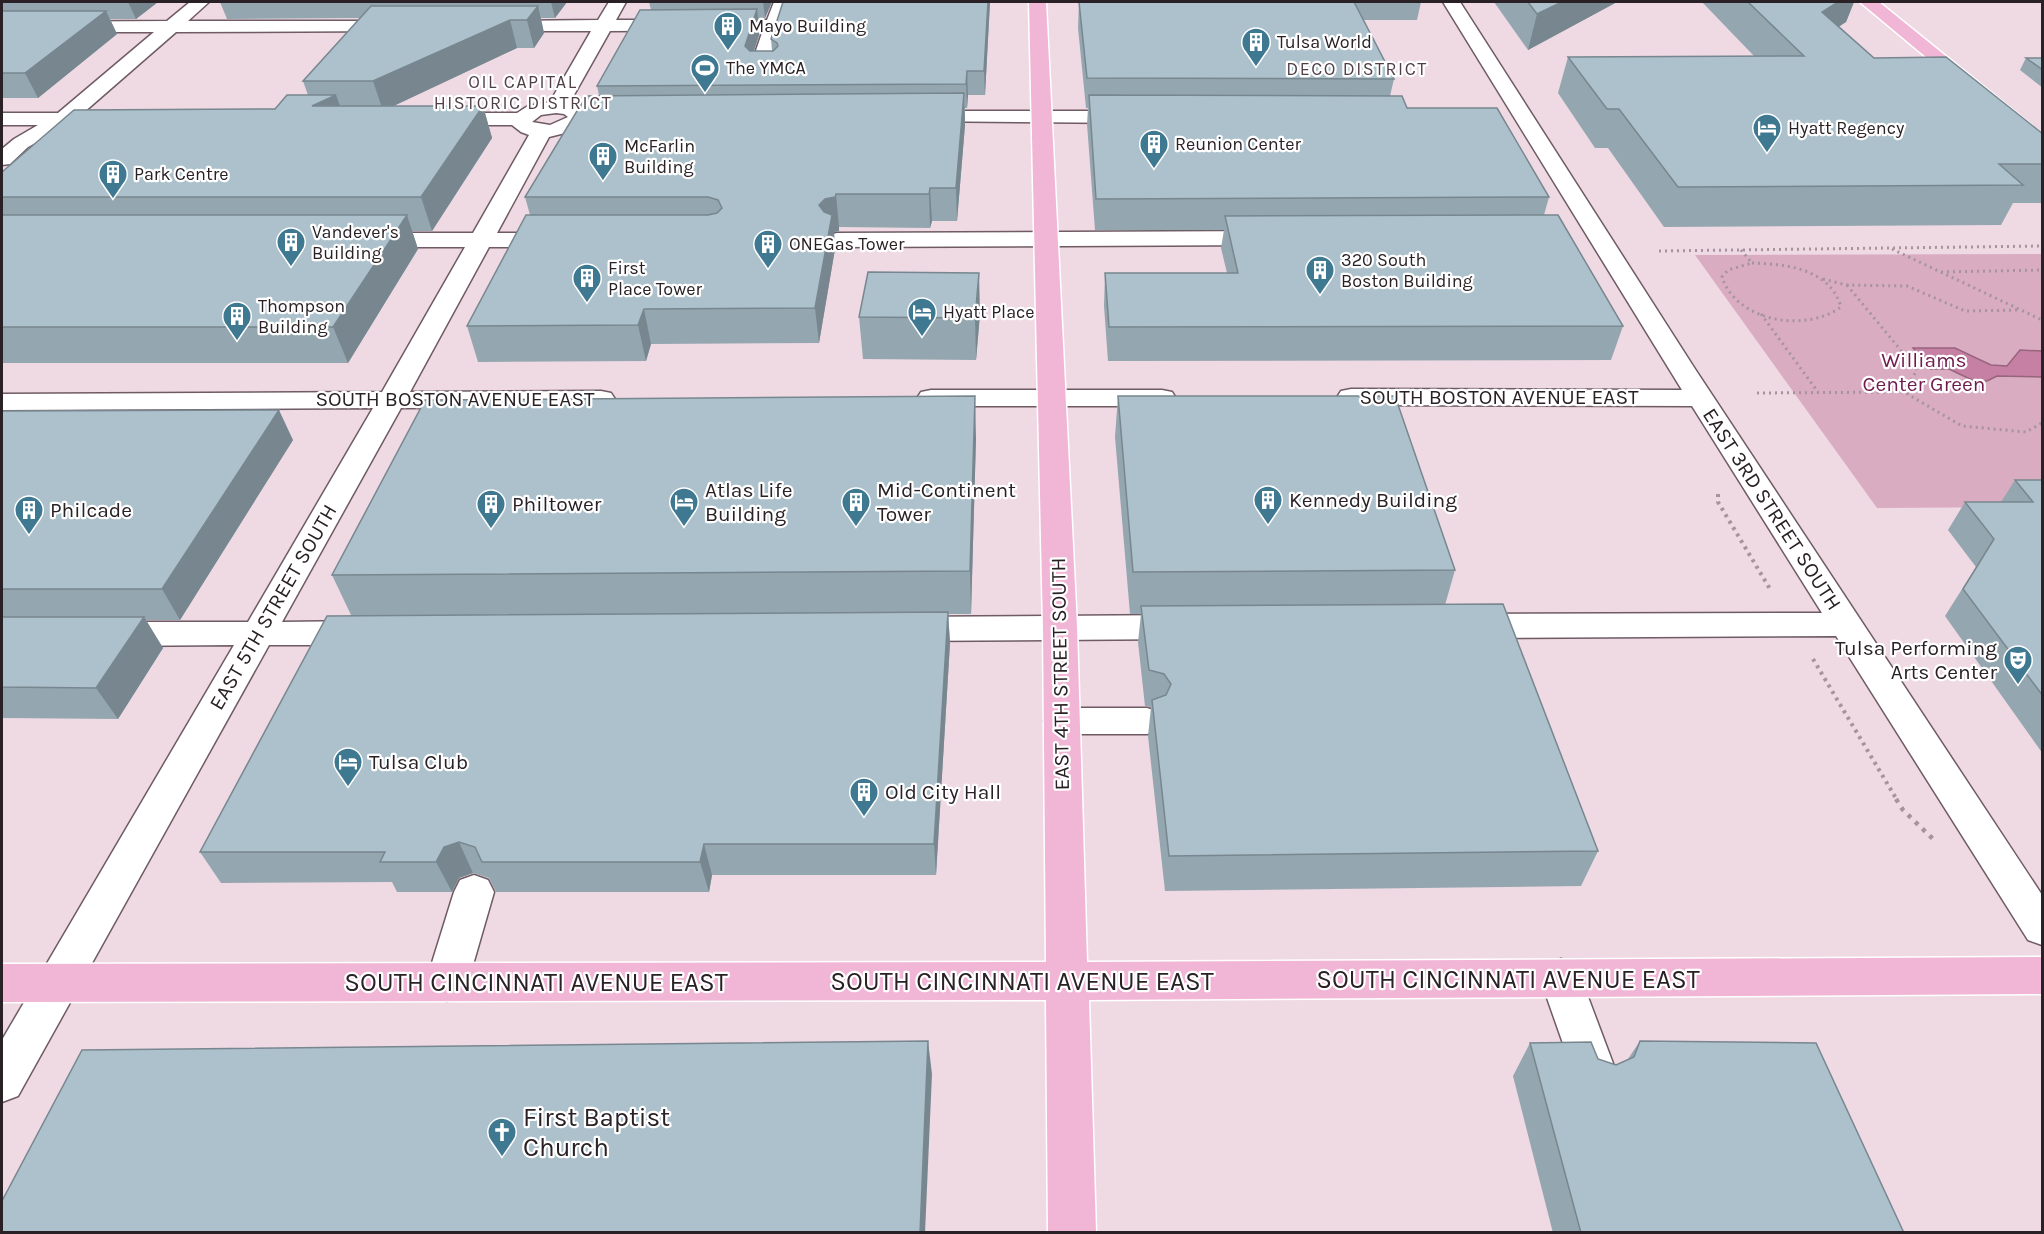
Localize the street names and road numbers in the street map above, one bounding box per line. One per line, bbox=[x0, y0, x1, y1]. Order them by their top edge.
street label: SOUTH BOSTON AVENUE EAST bbox=[1359, 385, 1639, 409]
street label: SOUTH BOSTON AVENUE EAST bbox=[315, 387, 595, 411]
street label: EAST 3RD STREET SOUTH bbox=[1698, 404, 1846, 614]
street label: EAST 5TH STREET SOUTH bbox=[204, 500, 342, 714]
street label: EAST 4TH STREET SOUTH bbox=[1046, 557, 1074, 791]
street label: SOUTH CINCINNATI AVENUE EAST bbox=[1316, 964, 1700, 995]
street label: SOUTH CINCINNATI AVENUE EAST bbox=[830, 966, 1214, 997]
street label: SOUTH CINCINNATI AVENUE EAST bbox=[344, 967, 728, 998]

